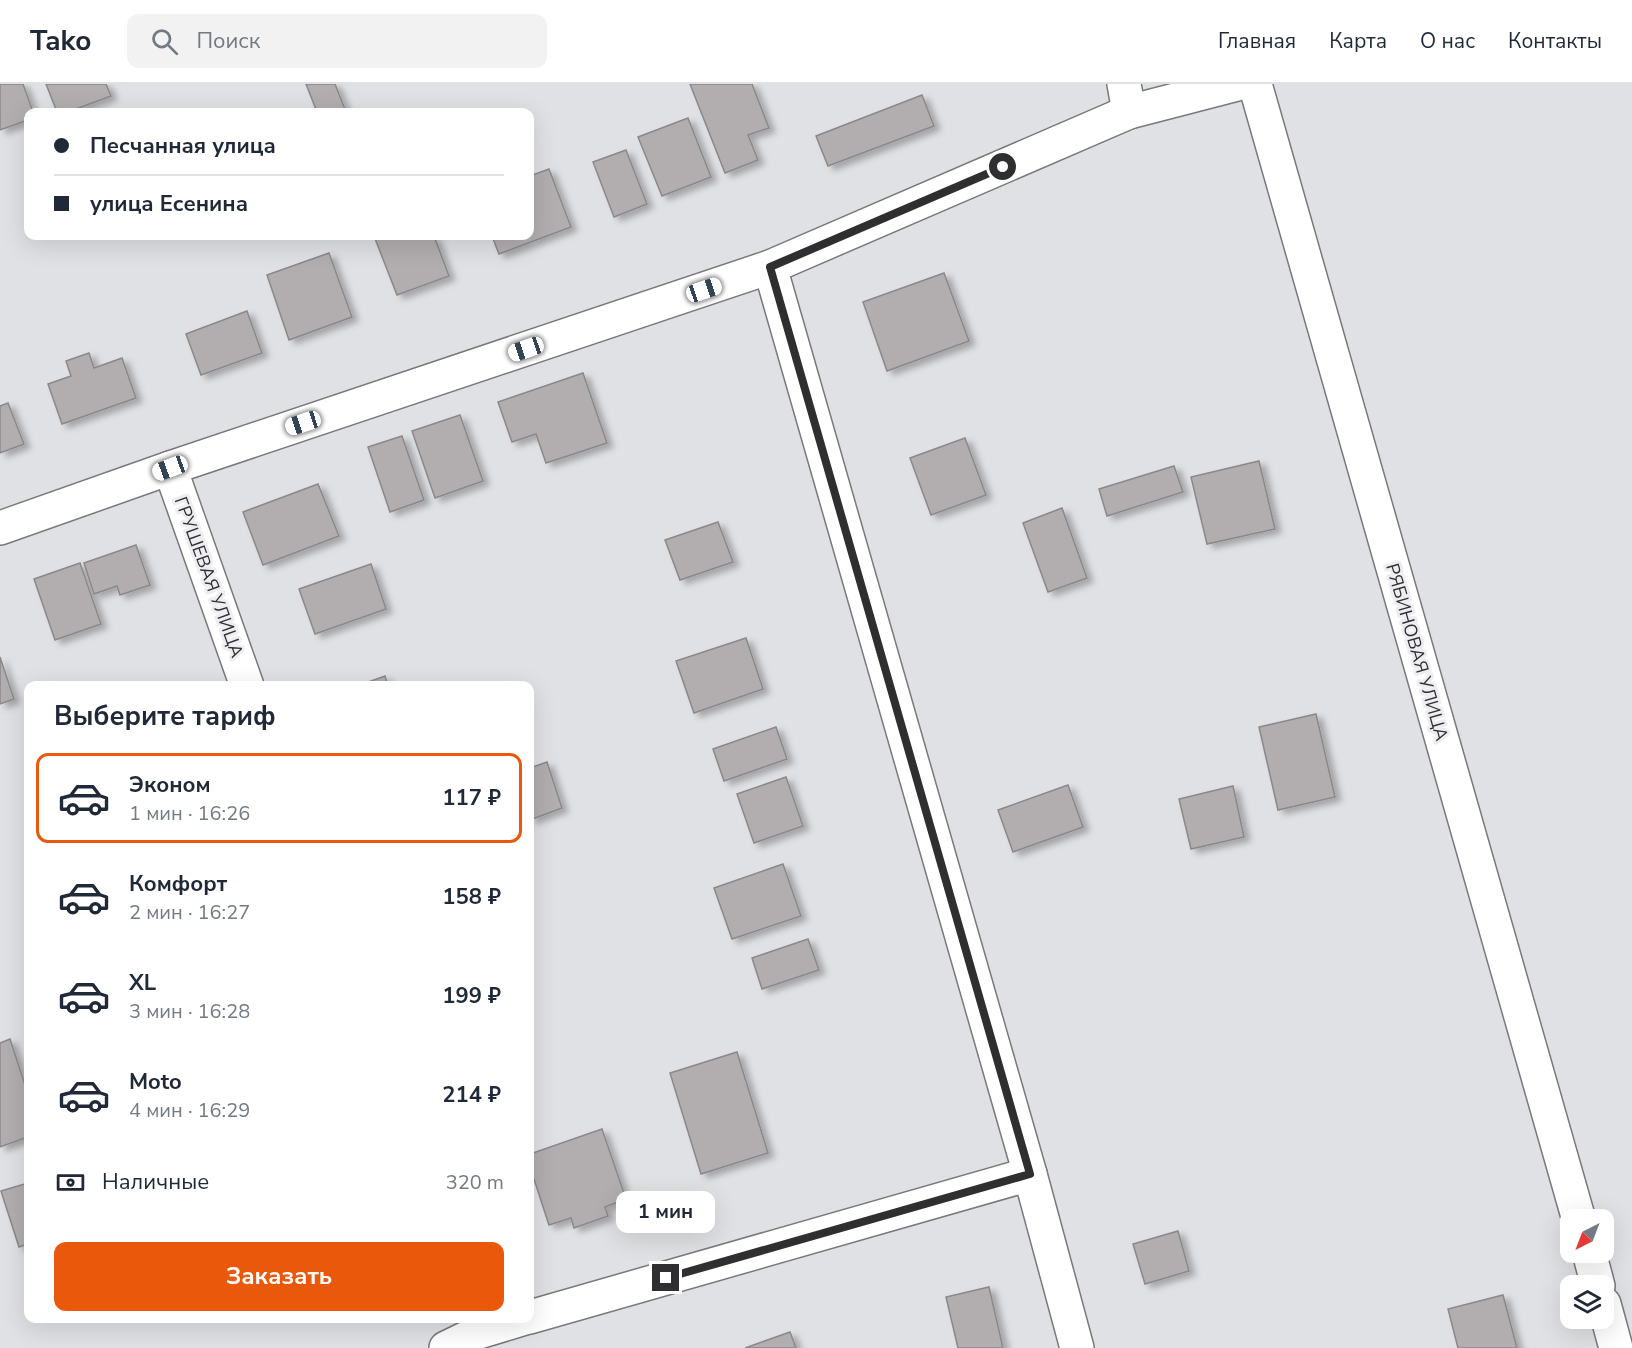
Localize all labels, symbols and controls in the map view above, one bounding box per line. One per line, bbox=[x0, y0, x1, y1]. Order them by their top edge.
search box bbox=[127, 14, 547, 68]
text: Tako bbox=[30, 22, 91, 60]
icon: search bbox=[148, 25, 181, 58]
text: Поиск bbox=[196, 26, 260, 56]
text: Главная bbox=[1218, 27, 1296, 55]
text: Карта bbox=[1329, 27, 1387, 55]
text: О нас bbox=[1420, 27, 1475, 55]
text: Контакты bbox=[1508, 27, 1602, 55]
text: Песчанная улица bbox=[90, 131, 276, 161]
route start bbox=[989, 153, 1016, 180]
text: улица Есенина bbox=[90, 189, 248, 219]
car bbox=[684, 276, 724, 304]
car bbox=[506, 335, 546, 363]
car bbox=[283, 409, 323, 437]
car bbox=[150, 453, 190, 483]
street label: ГРУШЕВАЯ УЛИЦА bbox=[169, 493, 249, 661]
street label: РЯБИНОВАЯ УЛИЦА bbox=[1380, 560, 1454, 744]
text: Выберите тариф bbox=[54, 698, 276, 735]
text: Эконом bbox=[129, 770, 211, 800]
icon: car bbox=[57, 771, 111, 825]
text: 117 ₽ bbox=[442, 783, 501, 813]
text: 1 мин · 16:26 bbox=[129, 800, 250, 827]
text: Комфорт bbox=[129, 869, 227, 899]
icon: car bbox=[57, 870, 111, 924]
text: 158 ₽ bbox=[442, 882, 501, 912]
text: 2 мин · 16:27 bbox=[129, 899, 250, 926]
text: XL bbox=[129, 968, 156, 998]
icon: car bbox=[57, 969, 111, 1023]
text: 199 ₽ bbox=[442, 981, 501, 1011]
text: 3 мин · 16:28 bbox=[129, 998, 250, 1025]
text: Moto bbox=[129, 1067, 182, 1097]
icon: car bbox=[57, 1068, 111, 1122]
text: 214 ₽ bbox=[442, 1080, 501, 1110]
text: 4 мин · 16:29 bbox=[129, 1097, 250, 1124]
icon: cash bbox=[54, 1166, 87, 1199]
text: Наличные bbox=[102, 1167, 209, 1197]
text: 320 m bbox=[446, 1169, 504, 1196]
callout: 1 мин bbox=[616, 1191, 716, 1233]
text: 1 мин bbox=[638, 1198, 693, 1225]
north arrow bbox=[1560, 1209, 1614, 1263]
map controls bbox=[1560, 1209, 1614, 1329]
button: Заказать bbox=[54, 1242, 504, 1311]
route end bbox=[652, 1264, 679, 1291]
button: layers bbox=[1560, 1275, 1614, 1329]

